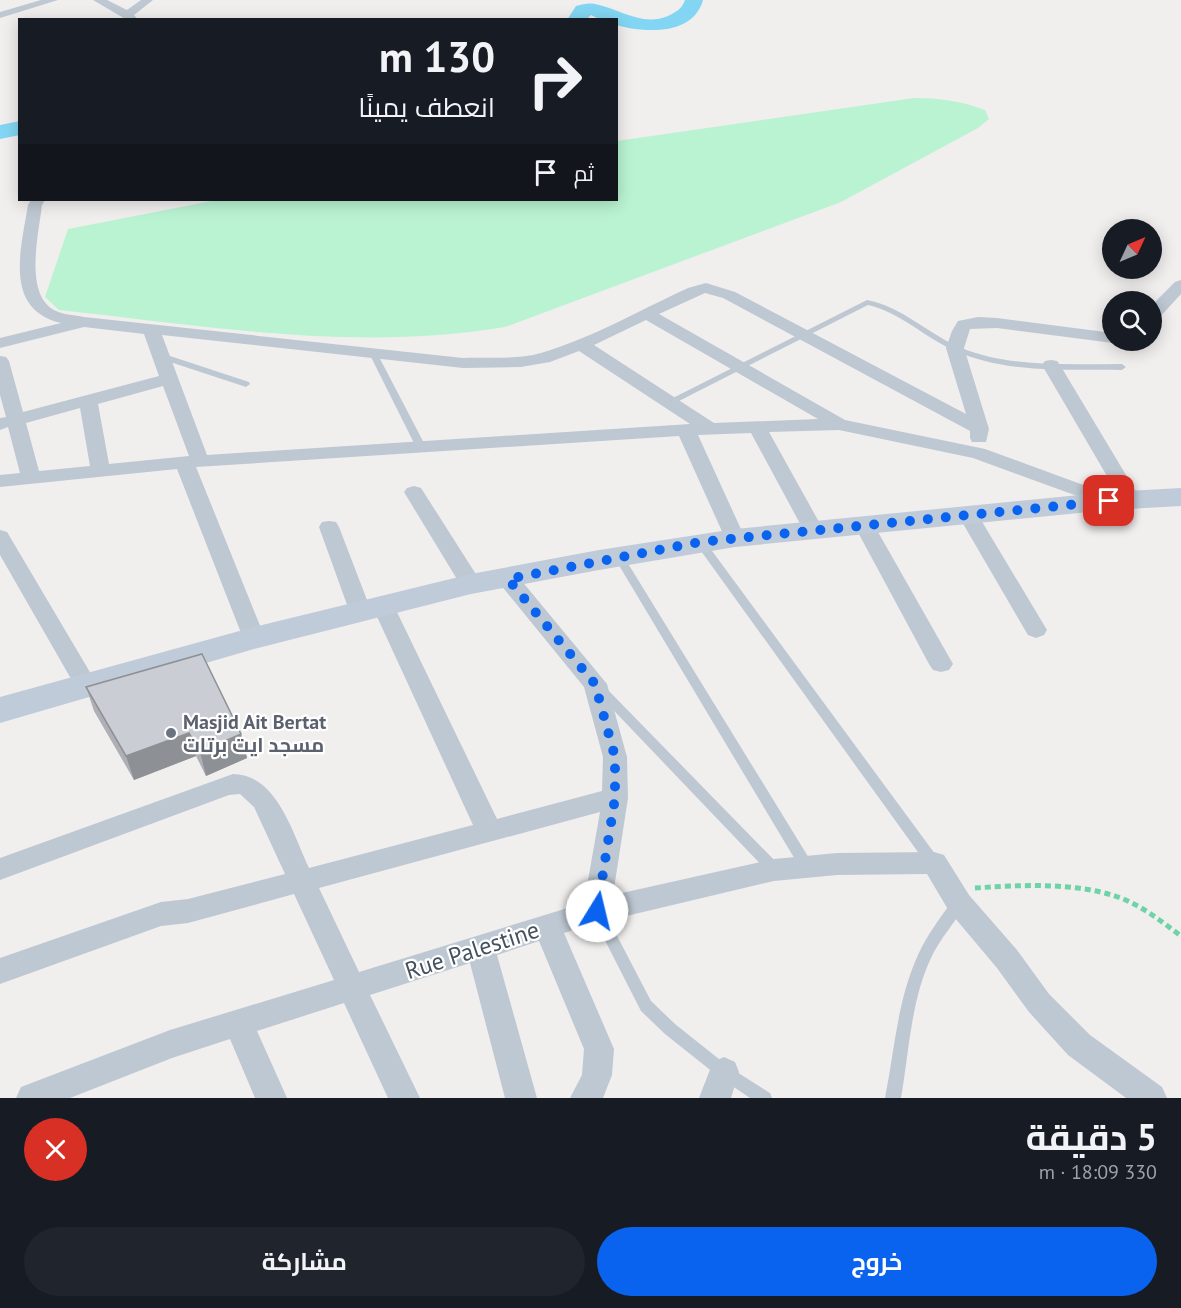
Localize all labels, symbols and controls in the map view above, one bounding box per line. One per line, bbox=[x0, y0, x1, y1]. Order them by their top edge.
text: 130 m bbox=[379, 29, 495, 84]
icon: right bbox=[516, 42, 594, 120]
text: انعطف يمينًا bbox=[358, 90, 495, 124]
icon: arrive bbox=[529, 156, 562, 189]
text: ثم bbox=[574, 159, 594, 187]
north arrow bbox=[1102, 219, 1162, 279]
map controls bbox=[1102, 219, 1162, 351]
button: search bbox=[1102, 291, 1162, 351]
pin bbox=[1083, 475, 1134, 526]
icon: arrive bbox=[1092, 484, 1125, 517]
place label: Masjid Ait Bertat مسجد ايت برتات bbox=[183, 709, 326, 758]
marker: Masjid Ait Bertat مسجد ايت برتات bbox=[164, 726, 178, 740]
position arrow bbox=[565, 879, 629, 943]
street label: Rue Palestine bbox=[401, 914, 543, 986]
text: 5 دقيقة bbox=[1026, 1113, 1157, 1160]
button: close bbox=[24, 1118, 87, 1181]
text: 330 m · 18:09 bbox=[1039, 1159, 1157, 1185]
button: مشاركة bbox=[24, 1227, 585, 1296]
button: خروج bbox=[597, 1227, 1157, 1296]

